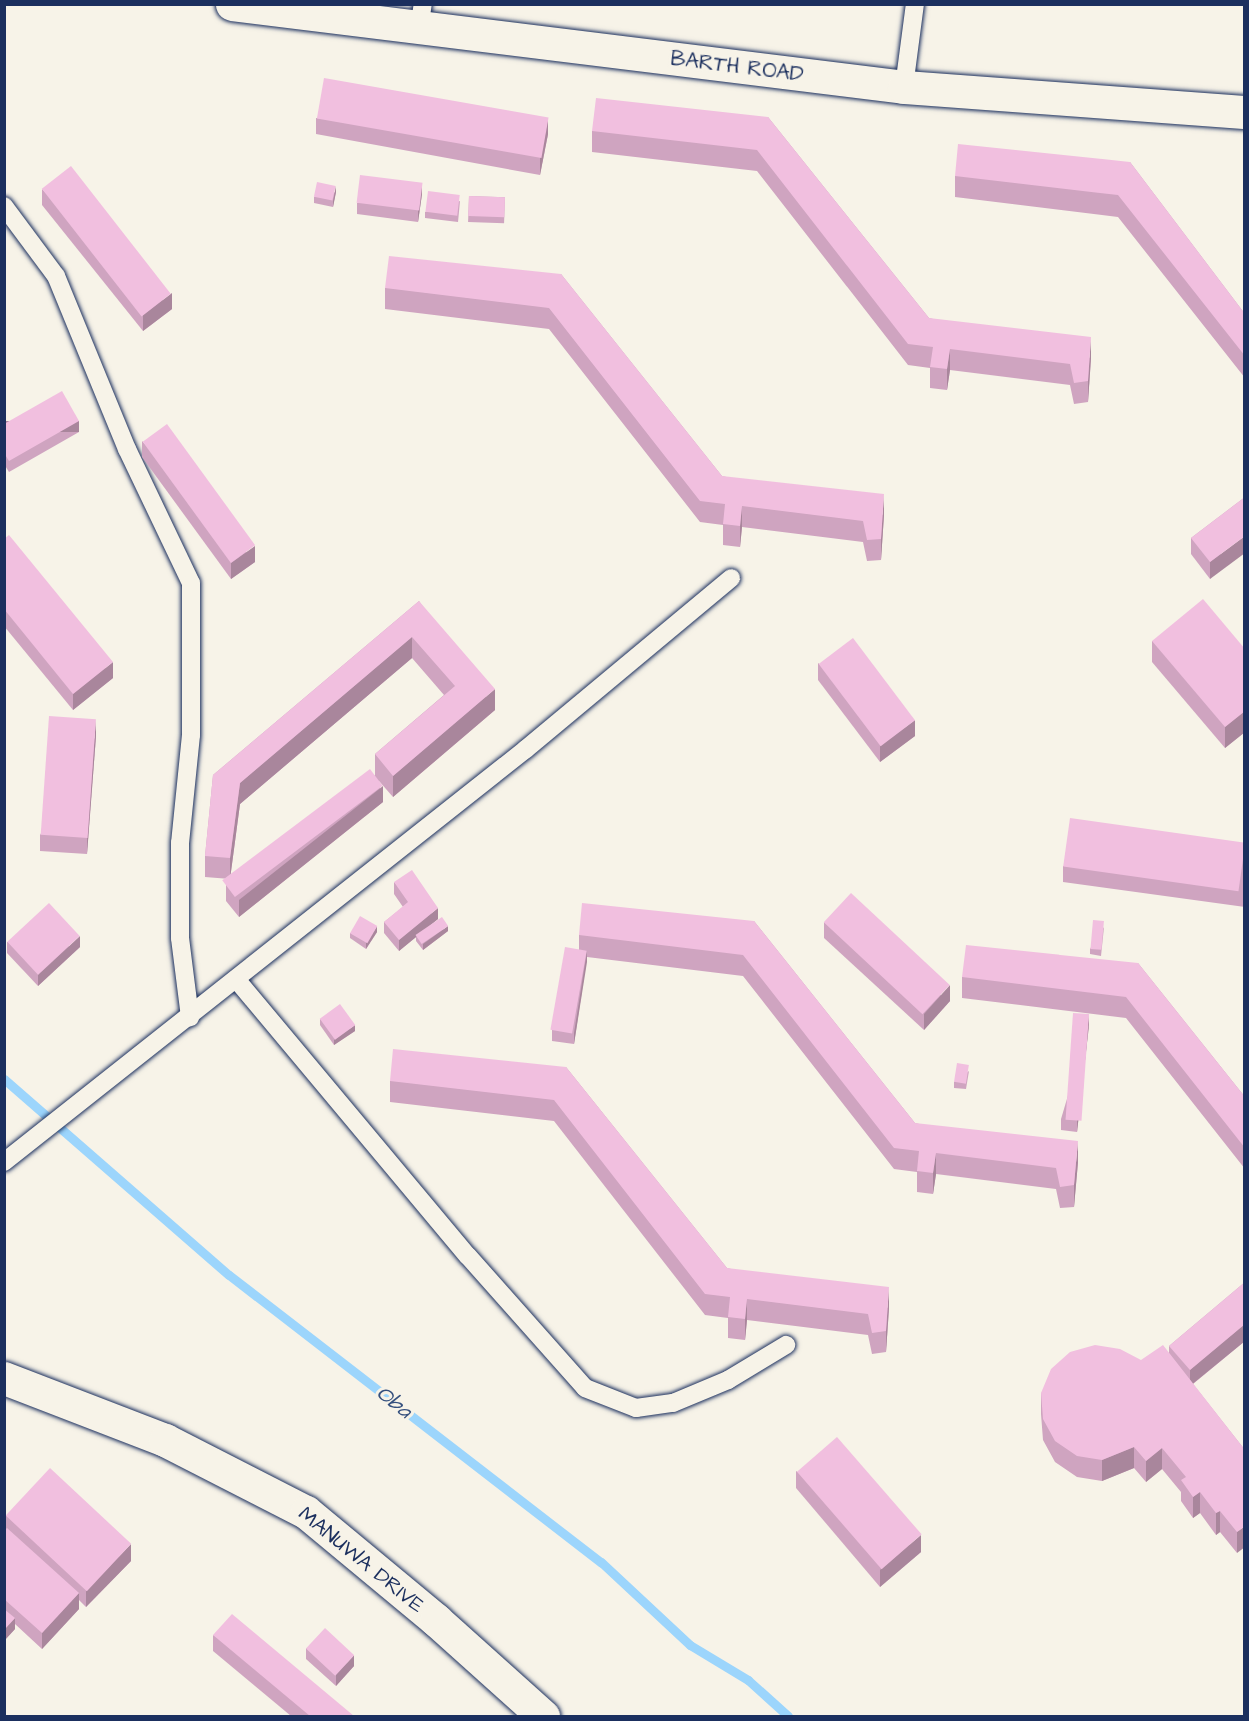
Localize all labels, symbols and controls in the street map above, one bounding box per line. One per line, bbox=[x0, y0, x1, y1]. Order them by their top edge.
street label: BARTH ROAD bbox=[669, 46, 805, 88]
water label: Oba bbox=[371, 1380, 417, 1424]
street label: MANUWA DRIVE bbox=[293, 1502, 429, 1618]

